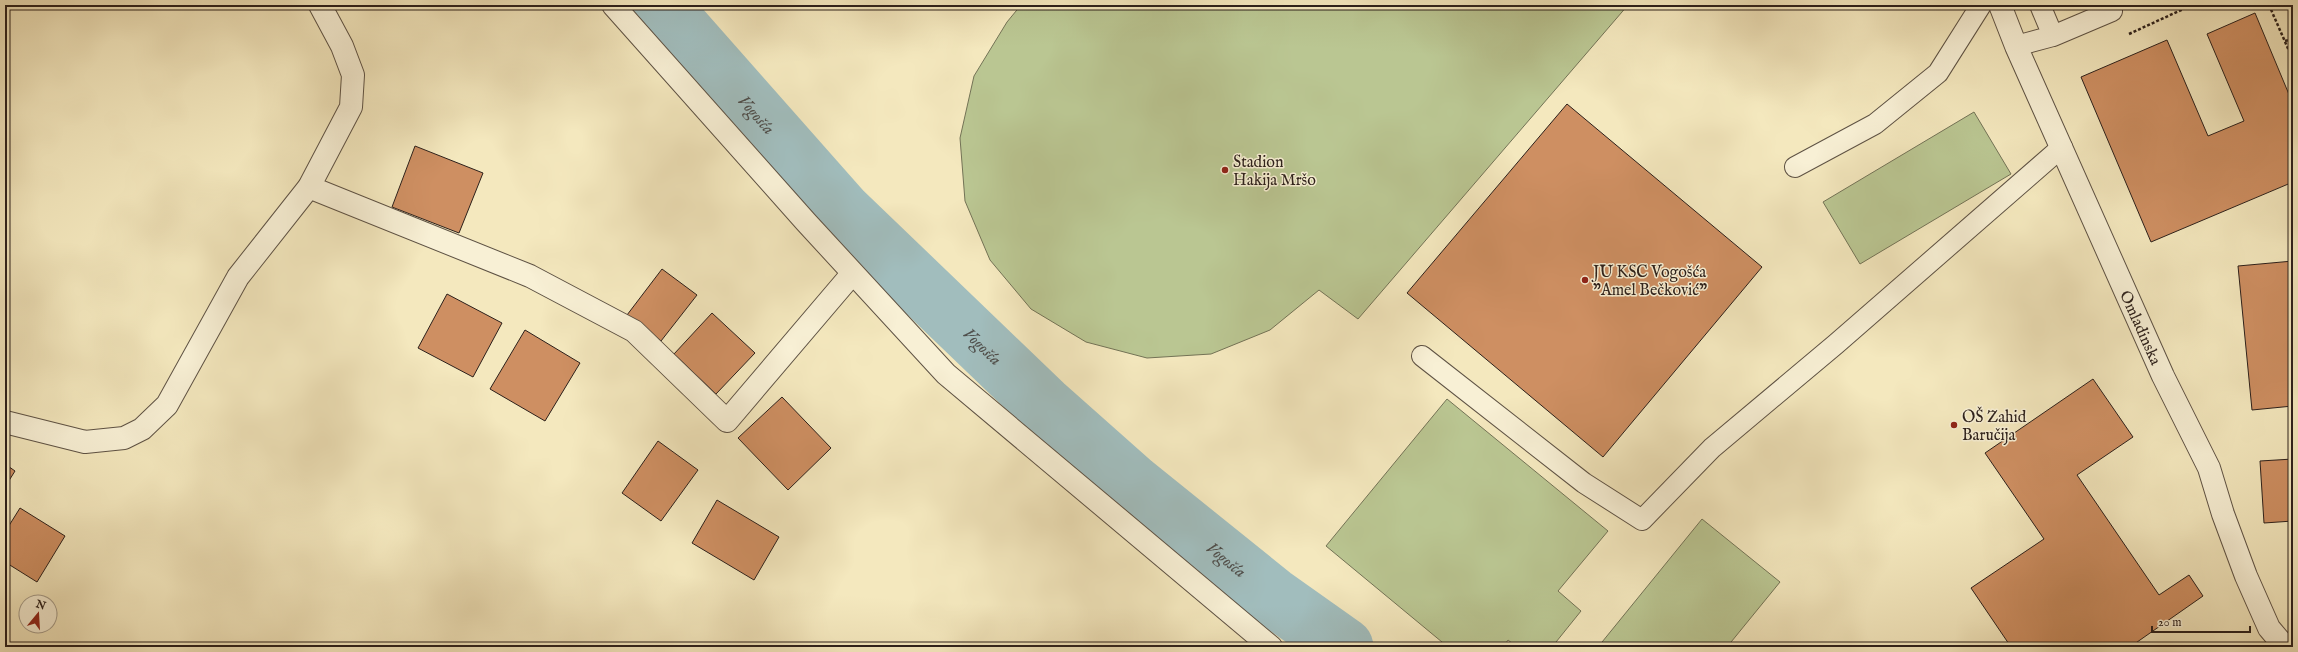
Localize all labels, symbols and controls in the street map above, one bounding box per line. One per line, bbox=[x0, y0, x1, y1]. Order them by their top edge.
water label: Vogošća bbox=[733, 91, 779, 140]
place label: Stadion Hakija Mršo bbox=[1233, 153, 1316, 191]
marker: Stadion Hakija Mršo bbox=[1220, 165, 1230, 175]
place label: JU KSC Vogošća "Amel Bečković" bbox=[1591, 263, 1707, 301]
marker: JU KSC Vogošća "Amel Bečković" bbox=[1580, 275, 1590, 285]
street label: Omladinska bbox=[2114, 288, 2165, 369]
water label: Vogošća bbox=[958, 324, 1006, 371]
place label: OŠ Zahid Baručija bbox=[1962, 406, 2027, 446]
marker: OŠ Zahid Baručija bbox=[1949, 420, 1959, 430]
water label: Vogošća bbox=[1201, 538, 1250, 583]
north arrow bbox=[18, 594, 58, 634]
text: N bbox=[33, 597, 48, 614]
scale bar bbox=[2152, 608, 2250, 634]
text: 20 m bbox=[2158, 615, 2181, 630]

